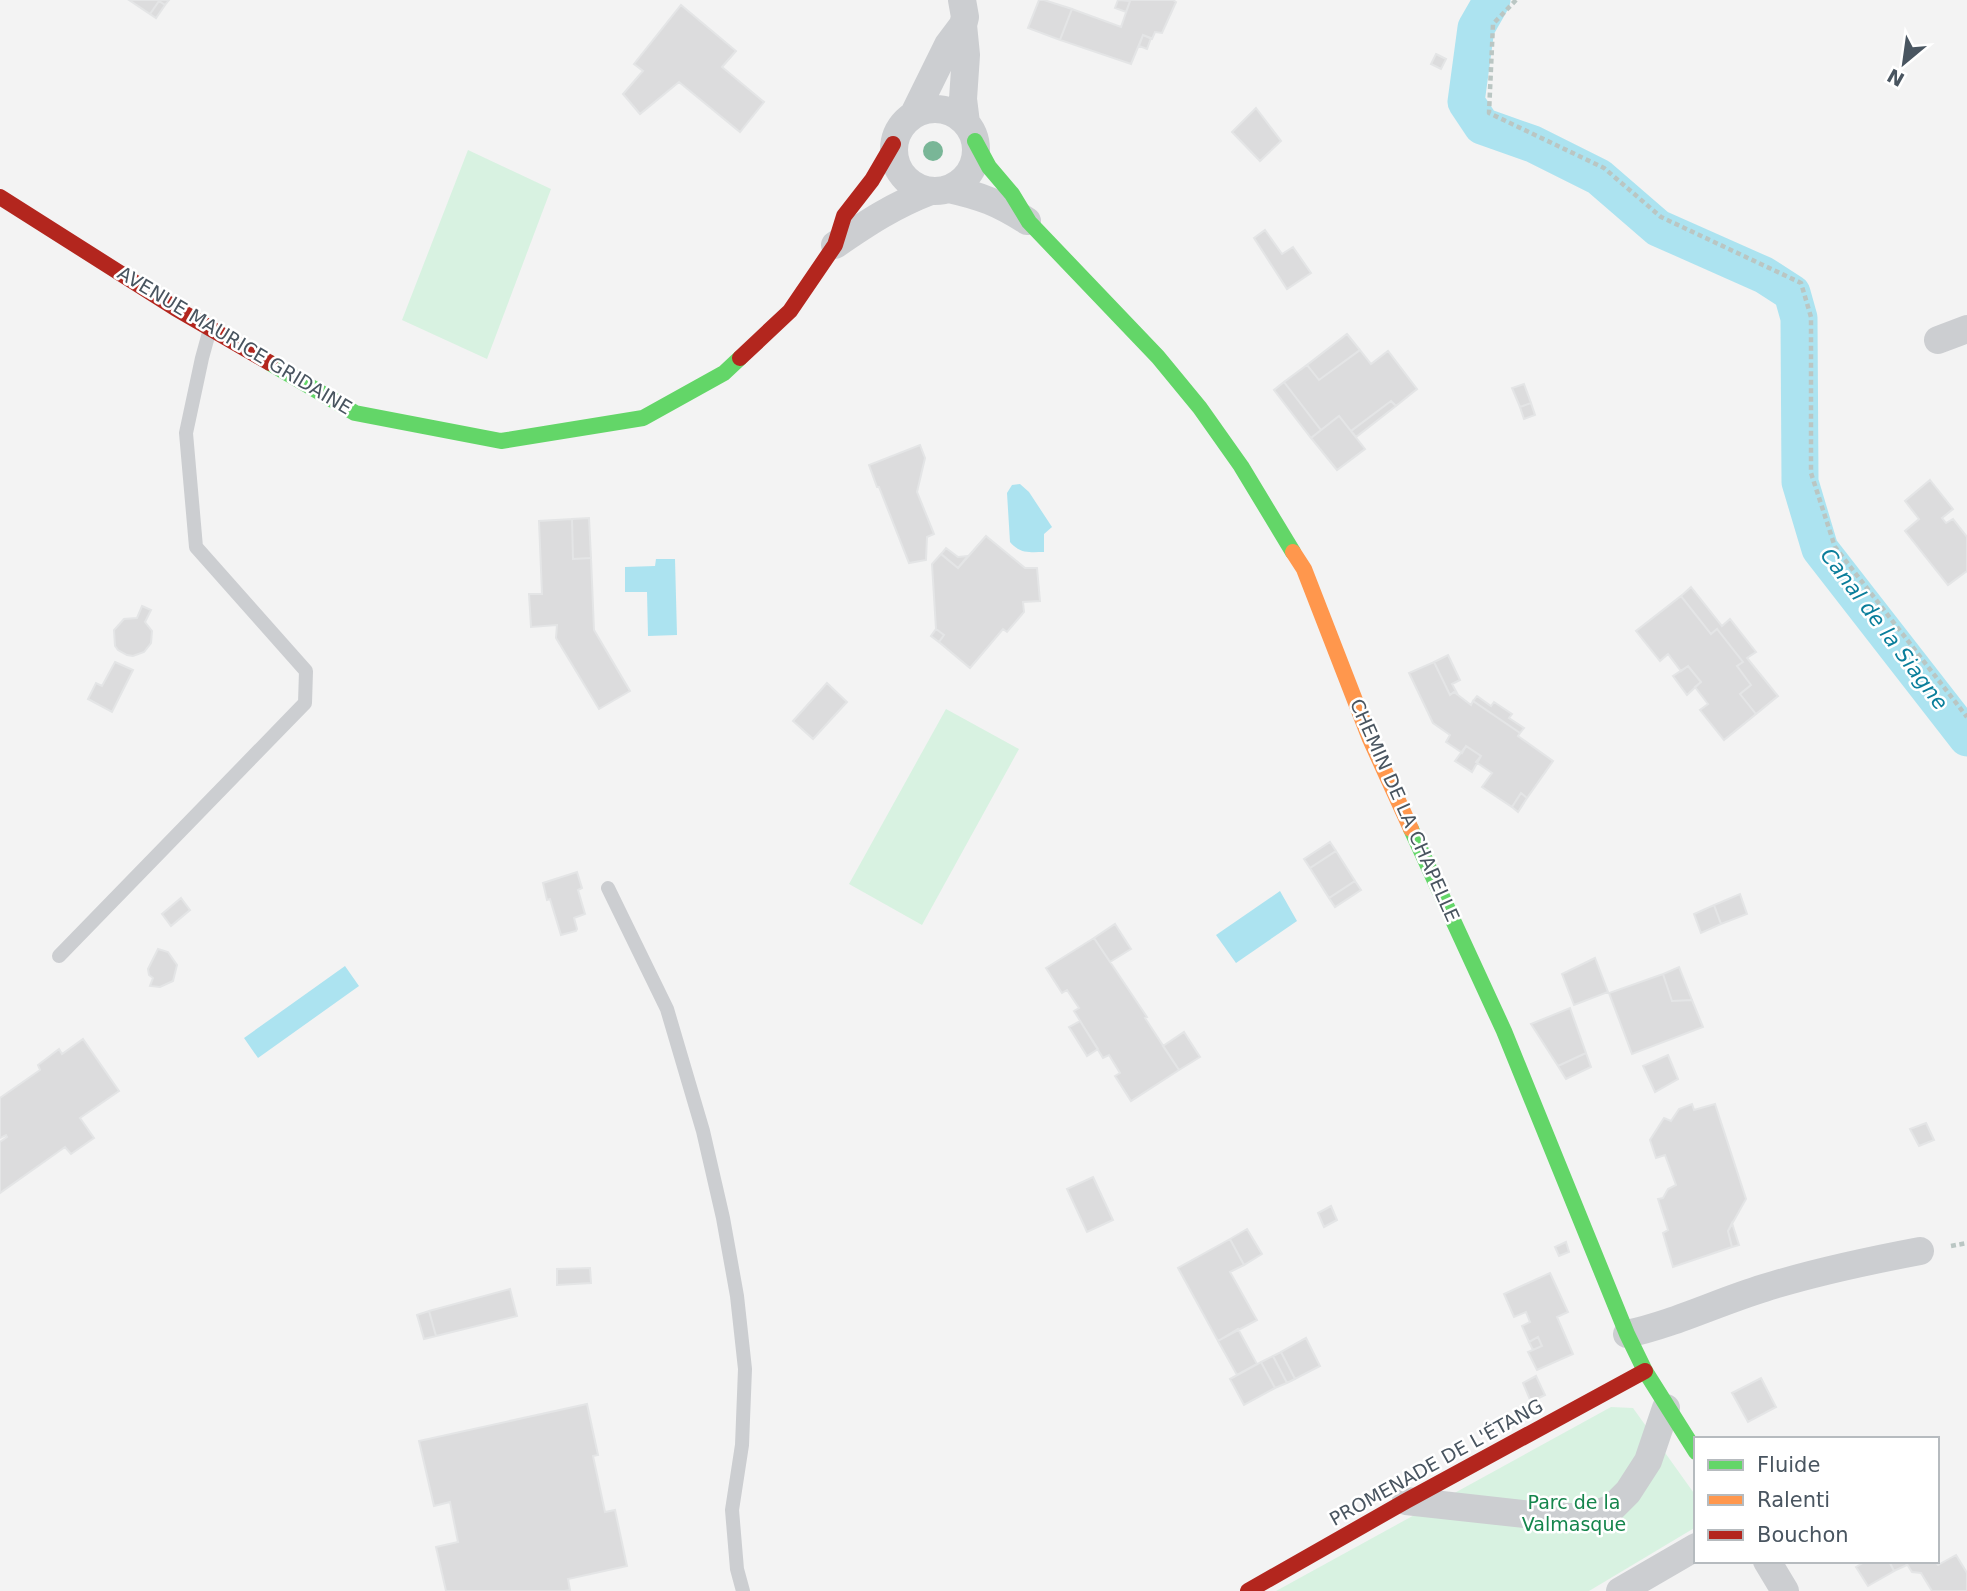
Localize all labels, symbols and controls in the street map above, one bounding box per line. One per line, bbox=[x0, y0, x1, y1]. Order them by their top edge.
north arrow bbox=[1869, 28, 1939, 98]
text: N bbox=[1883, 64, 1908, 91]
street label: AVENUE MAURICE GRIDAINE bbox=[114, 261, 356, 419]
water label: Canal de la Siagne bbox=[1815, 543, 1953, 715]
street label: CHEMIN DE LA CHAPELLE bbox=[1346, 695, 1464, 925]
street label: PROMENADE DE L'ÉTANG bbox=[1326, 1394, 1546, 1530]
legend bbox=[1694, 1437, 1939, 1563]
text: Fluide bbox=[1757, 1453, 1820, 1477]
text: Ralenti bbox=[1757, 1488, 1830, 1512]
park label: Parc de la Valmasque bbox=[1522, 1491, 1626, 1535]
text: Bouchon bbox=[1757, 1523, 1849, 1547]

